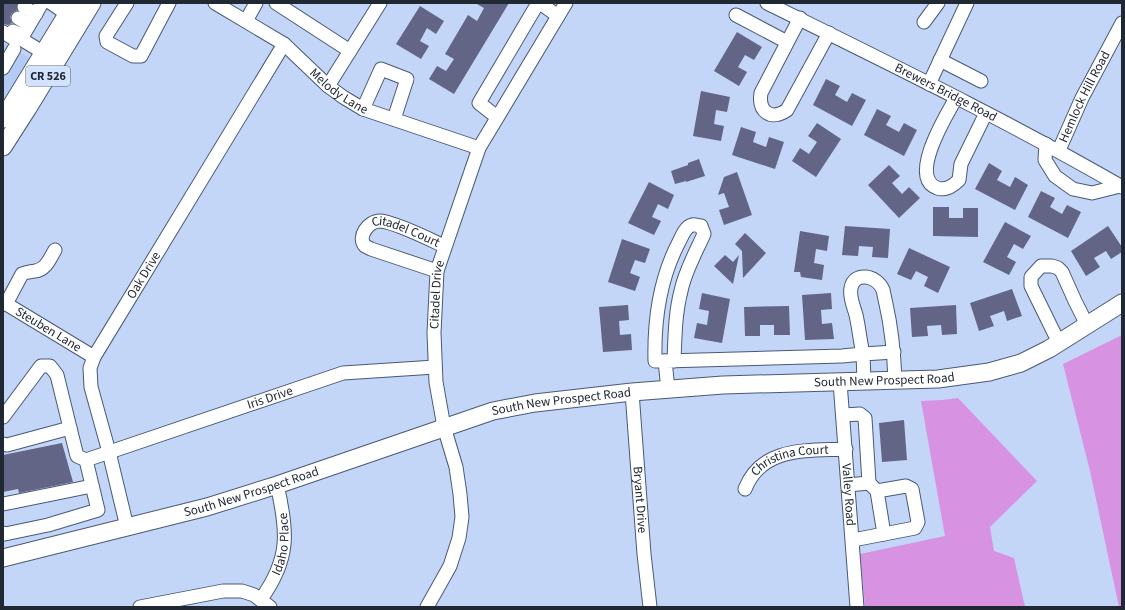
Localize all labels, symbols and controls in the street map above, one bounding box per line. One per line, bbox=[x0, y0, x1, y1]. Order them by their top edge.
street label: Hemlock Hill Road bbox=[1054, 48, 1114, 145]
street label: Brewers Bridge Road bbox=[892, 59, 1000, 126]
street label: Melody Lane bbox=[306, 64, 370, 119]
road number: CR 526 bbox=[26, 66, 70, 86]
street label: Citadel Court bbox=[369, 212, 443, 252]
street label: Oak Drive bbox=[122, 248, 165, 302]
street label: Citadel Drive bbox=[425, 258, 449, 330]
street label: Steuben Lane bbox=[12, 303, 85, 356]
street label: South New Prospect Road bbox=[814, 368, 956, 391]
street label: Iris Drive bbox=[245, 382, 295, 414]
street label: South New Prospect Road bbox=[490, 383, 632, 420]
street label: Christina Court bbox=[747, 441, 829, 480]
street label: South New Prospect Road bbox=[182, 462, 321, 521]
street label: Valley Road bbox=[837, 463, 860, 527]
street label: Bryant Drive bbox=[629, 466, 651, 534]
street label: Idaho Place bbox=[267, 512, 294, 578]

